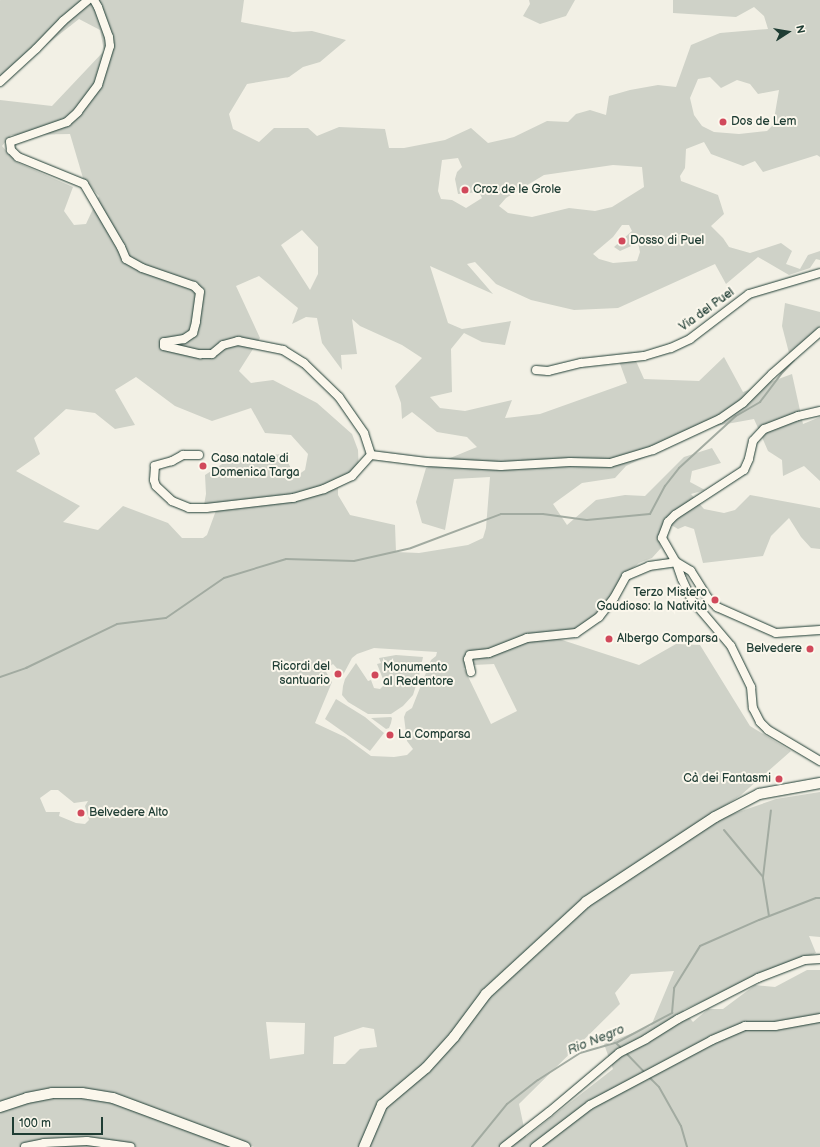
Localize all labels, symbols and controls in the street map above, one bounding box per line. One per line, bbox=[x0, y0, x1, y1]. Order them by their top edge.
north arrow bbox=[768, 12, 808, 52]
text: N bbox=[793, 24, 807, 35]
place label: Dos de Lem bbox=[731, 115, 796, 129]
marker: Dos de Lem bbox=[718, 117, 728, 127]
place label: Croz de le Grole bbox=[473, 183, 561, 197]
marker: Croz de le Grole bbox=[460, 185, 470, 195]
place label: Dosso di Puel bbox=[630, 234, 704, 248]
marker: Dosso di Puel bbox=[617, 236, 627, 246]
street label: Via del Puel bbox=[677, 285, 737, 335]
place label: Casa natale di Domenica Targa bbox=[211, 452, 300, 480]
marker: Casa natale di Domenica Targa bbox=[198, 461, 208, 471]
place label: Terzo Mistero Gaudioso: la Natività bbox=[596, 586, 707, 614]
marker: Terzo Mistero Gaudioso: la Natività bbox=[710, 595, 720, 605]
place label: Albergo Comparsa bbox=[617, 632, 718, 646]
marker: Albergo Comparsa bbox=[604, 634, 614, 644]
place label: Belvedere bbox=[746, 642, 802, 656]
marker: Belvedere bbox=[805, 644, 815, 654]
place label: Ricordi del santuario bbox=[272, 660, 330, 688]
place label: Monumento al Redentore bbox=[383, 661, 453, 689]
marker: Ricordi del santuario bbox=[333, 669, 343, 679]
marker: Monumento al Redentore bbox=[370, 670, 380, 680]
place label: La Comparsa bbox=[398, 728, 471, 742]
marker: La Comparsa bbox=[385, 730, 395, 740]
place label: Cà dei Fantasmi bbox=[683, 772, 771, 786]
marker: Cà dei Fantasmi bbox=[774, 774, 784, 784]
place label: Belvedere Alto bbox=[89, 806, 168, 820]
marker: Belvedere Alto bbox=[76, 808, 86, 818]
water label: Rio Negro bbox=[565, 1021, 627, 1059]
scale bar bbox=[14, 1109, 105, 1135]
text: 100 m bbox=[19, 1116, 51, 1131]

